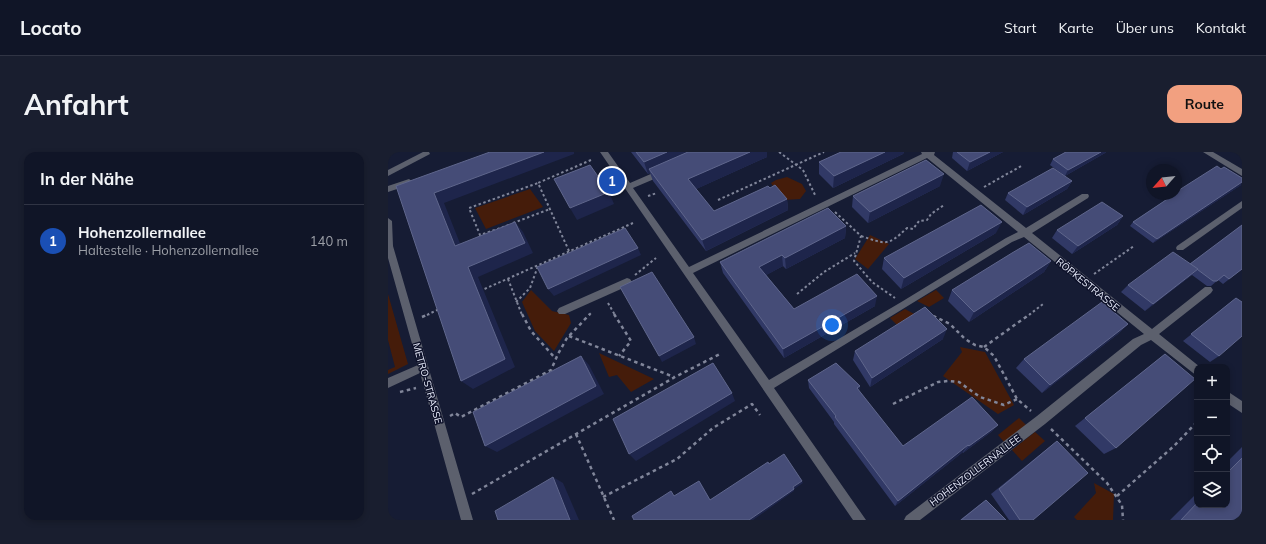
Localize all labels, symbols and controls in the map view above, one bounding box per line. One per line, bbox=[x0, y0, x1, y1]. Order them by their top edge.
text: Locato bbox=[20, 16, 81, 40]
text: Start bbox=[1004, 19, 1036, 37]
text: Karte bbox=[1058, 19, 1094, 37]
text: Über uns bbox=[1116, 19, 1174, 37]
text: Kontakt bbox=[1196, 19, 1246, 37]
button: Route bbox=[1167, 85, 1242, 123]
text: Anfahrt bbox=[24, 87, 129, 122]
north arrow bbox=[1146, 164, 1182, 200]
pin: 1 bbox=[599, 166, 625, 196]
text: In der Nähe bbox=[40, 168, 134, 189]
text: Hohenzollernallee bbox=[78, 223, 206, 242]
text: 1 bbox=[49, 233, 57, 249]
text: 140 m bbox=[310, 233, 348, 249]
text: Haltestelle · Hohenzollernallee bbox=[78, 242, 259, 258]
street label: RÖPKESTRASSE bbox=[1053, 255, 1122, 314]
your location bbox=[822, 315, 842, 335]
street label: METRO-STRASSE bbox=[410, 341, 445, 425]
map controls bbox=[1194, 364, 1230, 508]
button: + bbox=[1194, 364, 1230, 400]
button: − bbox=[1194, 400, 1230, 436]
street label: HOHENZOLLERNALLEE bbox=[927, 432, 1024, 509]
button: locate bbox=[1194, 436, 1230, 472]
button: layers bbox=[1194, 472, 1230, 508]

